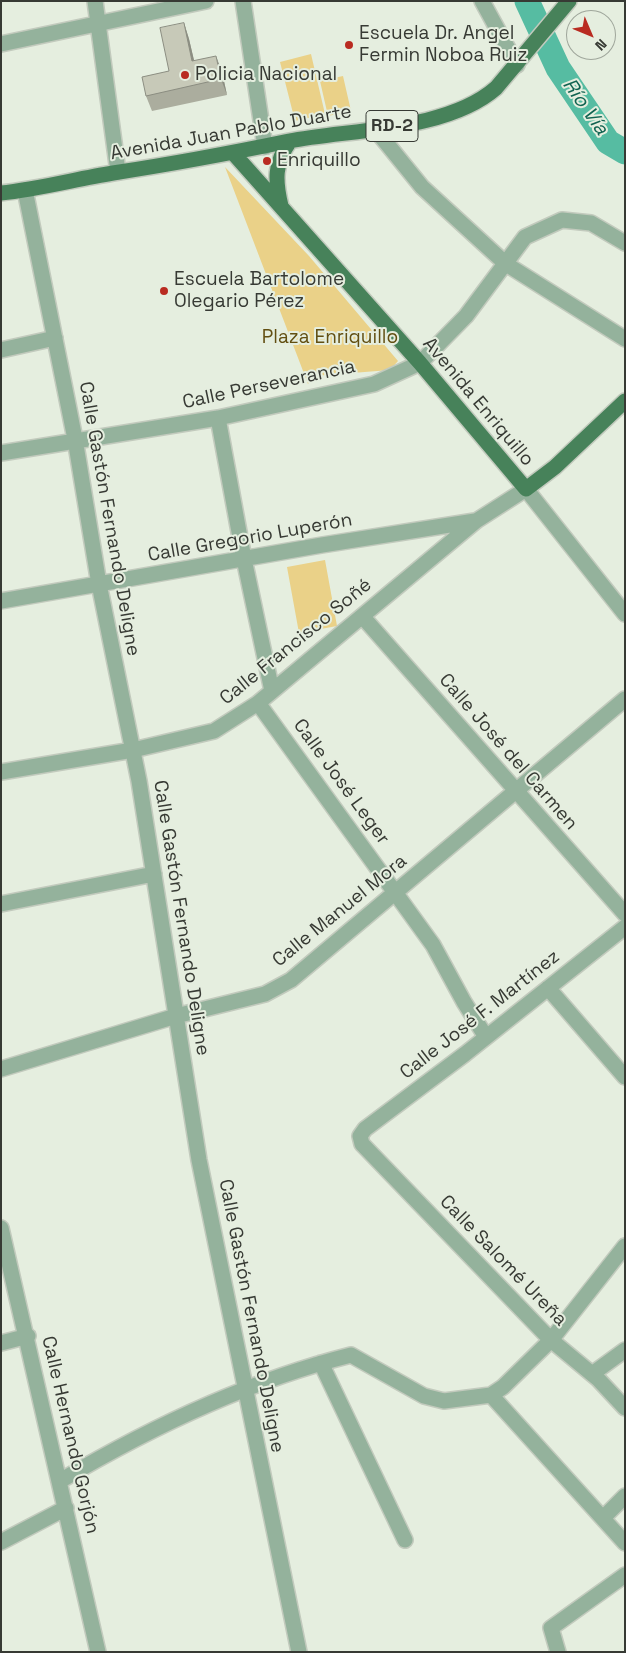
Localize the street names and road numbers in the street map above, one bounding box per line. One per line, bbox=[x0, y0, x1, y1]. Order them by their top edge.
street label: Avenida Juan Pablo Duarte bbox=[109, 101, 353, 165]
road number: RD-2 bbox=[366, 110, 418, 142]
street label: Avenida Enriquillo bbox=[418, 333, 538, 471]
street label: Calle Perseverancia bbox=[180, 356, 358, 414]
street label: Calle Gastón Fernando Deligne bbox=[74, 380, 144, 658]
street label: Calle Gregorio Luperón bbox=[146, 509, 354, 567]
street label: Calle Francisco Soñé bbox=[216, 574, 376, 710]
street label: Calle José del Carmen bbox=[434, 669, 582, 835]
street label: Calle José Leger bbox=[288, 715, 394, 849]
street label: Calle Gastón Fernando Deligne bbox=[148, 779, 214, 1057]
street label: Calle Manuel Mora bbox=[268, 850, 412, 972]
street label: Calle José F. Martínez bbox=[396, 946, 564, 1084]
street label: Calle Gastón Fernando Deligne bbox=[213, 1177, 289, 1455]
street label: Calle Salomé Ureña bbox=[435, 1191, 571, 1331]
street label: Calle Hernando Gorjón bbox=[36, 1334, 104, 1536]

